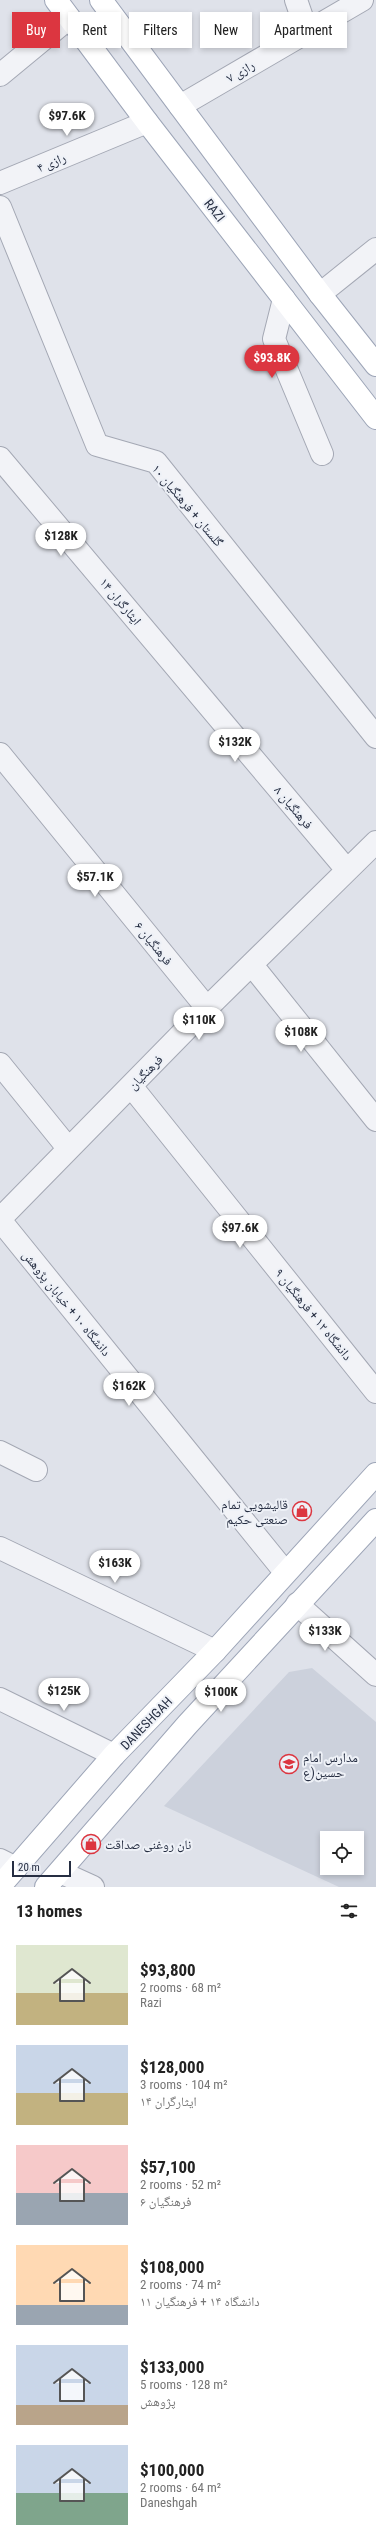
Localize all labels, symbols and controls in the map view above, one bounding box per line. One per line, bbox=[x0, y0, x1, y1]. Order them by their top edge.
chip: Buy bbox=[12, 12, 60, 48]
chip: Rent bbox=[68, 12, 121, 48]
chip: Filters bbox=[129, 12, 192, 48]
chip: New bbox=[200, 12, 252, 48]
chip: Apartment bbox=[260, 12, 347, 48]
street label: رازی ۷ bbox=[224, 57, 257, 86]
pin: $97.6K bbox=[34, 103, 100, 137]
text: $97.6K bbox=[48, 108, 86, 123]
street label: رازی ۴ bbox=[34, 150, 68, 176]
street label: RAZI bbox=[201, 196, 228, 225]
pin: $93.8K bbox=[239, 345, 305, 379]
text: $93.8K bbox=[253, 350, 291, 365]
street label: گلستان + فرهنگیان ۱۰ bbox=[148, 461, 227, 551]
pin: $128K bbox=[33, 523, 89, 557]
text: $128K bbox=[44, 528, 78, 543]
street label: ایثارگران ۱۴ bbox=[96, 575, 145, 628]
pin: $132K bbox=[207, 729, 263, 763]
text: $132K bbox=[218, 734, 252, 749]
street label: فرهنگیان ۸ bbox=[271, 783, 316, 833]
pin: $57.1K bbox=[62, 864, 128, 898]
text: $57.1K bbox=[76, 869, 114, 884]
street label: فرهنگیان ۶ bbox=[131, 919, 176, 969]
pin: $110K bbox=[171, 1007, 227, 1041]
text: $110K bbox=[182, 1012, 216, 1027]
pin: $108K bbox=[273, 1019, 329, 1053]
text: $108K bbox=[284, 1024, 318, 1039]
street label: فرهنگیان bbox=[125, 1052, 166, 1093]
pin: $97.6K bbox=[207, 1215, 273, 1249]
text: $97.6K bbox=[221, 1220, 259, 1235]
street label: دانشگاه ۱۰ + خیابان پژوهش bbox=[18, 1247, 114, 1360]
street label: دانشگاه ۱۲ + فرهنگیان ۹ bbox=[271, 1265, 355, 1364]
pin: $162K bbox=[101, 1373, 157, 1407]
text: $162K bbox=[112, 1378, 146, 1393]
place label: قالیشویی تمام صنعتی حکیم bbox=[221, 1497, 288, 1528]
shop icon: قالیشویی تمام صنعتی حکیم bbox=[291, 1500, 313, 1522]
pin: $163K bbox=[87, 1550, 143, 1584]
text: $163K bbox=[98, 1555, 132, 1570]
pin: $133K bbox=[297, 1618, 353, 1652]
text: $133K bbox=[308, 1623, 342, 1638]
pin: $125K bbox=[36, 1678, 92, 1712]
pin: $100K bbox=[193, 1679, 249, 1713]
text: $125K bbox=[47, 1683, 81, 1698]
text: $100K bbox=[204, 1684, 238, 1699]
street label: DANESHGAH bbox=[118, 1694, 175, 1753]
place label: مدارس امام حسین(ع bbox=[303, 1750, 358, 1782]
school or university icon: مدارس امام حسین(ع bbox=[278, 1753, 300, 1775]
map controls bbox=[320, 1831, 364, 1875]
button: locate bbox=[320, 1831, 364, 1875]
shop icon: نان روغنی صداقت bbox=[80, 1833, 102, 1855]
place label: نان روغنی صداقت bbox=[105, 1837, 191, 1853]
scale bar bbox=[12, 1859, 71, 1878]
text: 20 m bbox=[18, 1861, 40, 1874]
icon: filters bbox=[338, 1900, 360, 1922]
text: 13 homes bbox=[16, 1901, 82, 1921]
text: $93,800 bbox=[140, 1960, 196, 1980]
icon: home bbox=[48, 1961, 96, 2009]
text: 2 rooms · 68 m² bbox=[140, 1980, 221, 1995]
text: Razi bbox=[140, 1995, 162, 2010]
text: $128,000 bbox=[140, 2057, 204, 2077]
icon: home bbox=[48, 2061, 96, 2109]
text: 3 rooms · 104 m² bbox=[140, 2077, 227, 2092]
text: ایثارگران ۱۴ bbox=[140, 2094, 197, 2109]
text: $57,100 bbox=[140, 2157, 196, 2177]
icon: home bbox=[48, 2161, 96, 2209]
text: 2 rooms · 52 m² bbox=[140, 2177, 221, 2192]
text: فرهنگیان ۶ bbox=[140, 2194, 192, 2209]
text: $108,000 bbox=[140, 2257, 204, 2277]
icon: home bbox=[48, 2261, 96, 2309]
text: 2 rooms · 74 m² bbox=[140, 2277, 221, 2292]
text: دانشگاه ۱۴ + فرهنگیان ۱۱ bbox=[140, 2294, 260, 2309]
text: $133,000 bbox=[140, 2357, 204, 2377]
icon: home bbox=[48, 2361, 96, 2409]
text: 5 rooms · 128 m² bbox=[140, 2377, 227, 2392]
text: پژوهش bbox=[140, 2394, 176, 2409]
text: $100,000 bbox=[140, 2460, 204, 2480]
icon: home bbox=[48, 2461, 96, 2509]
text: 2 rooms · 64 m² bbox=[140, 2480, 221, 2495]
text: Daneshgah bbox=[140, 2495, 197, 2510]

